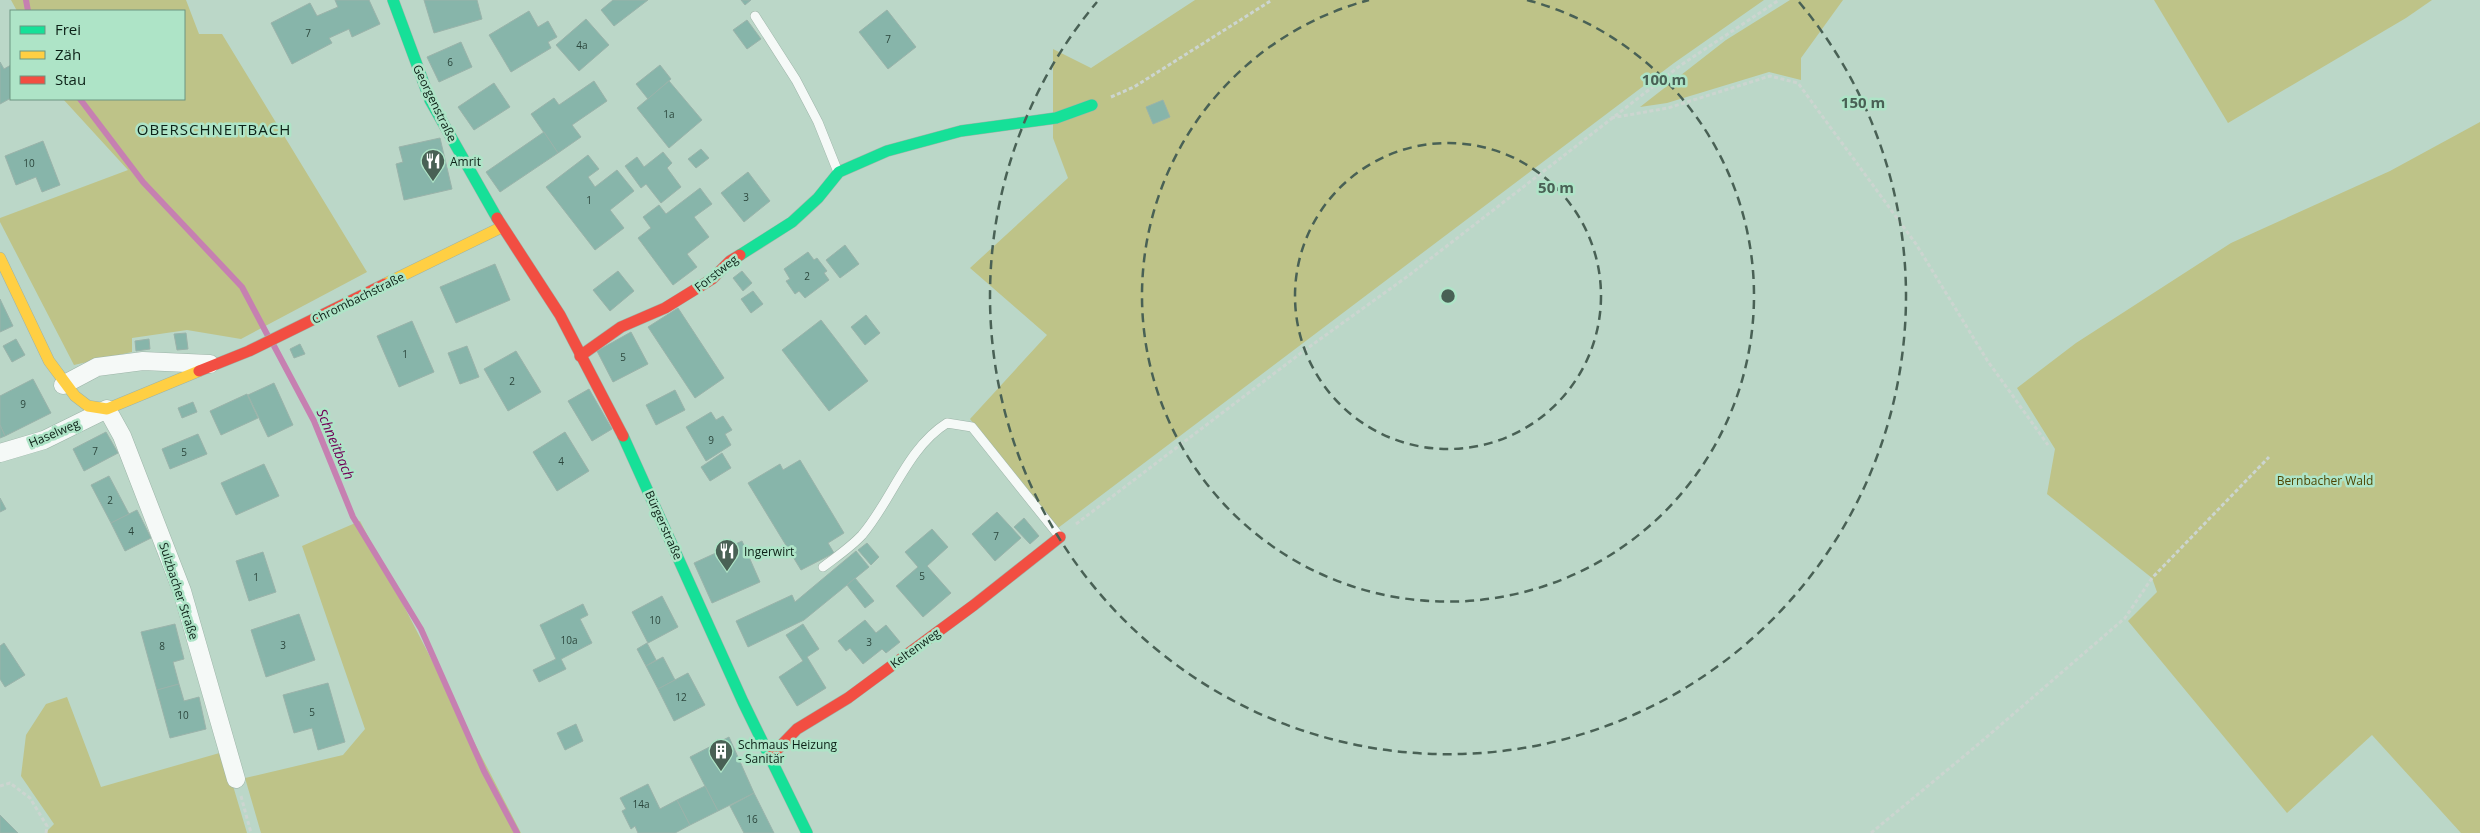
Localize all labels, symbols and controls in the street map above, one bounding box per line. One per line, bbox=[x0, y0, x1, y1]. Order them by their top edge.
legend bbox=[10, 10, 185, 100]
text: Frei bbox=[55, 19, 81, 39]
house number: 7 bbox=[305, 26, 311, 40]
house number: 7 bbox=[885, 32, 891, 46]
house number: 4a bbox=[576, 38, 588, 52]
text: Zäh bbox=[55, 44, 81, 64]
house number: 6 bbox=[447, 55, 453, 69]
street label: Georgenstraße bbox=[409, 62, 461, 145]
text: Stau bbox=[55, 69, 86, 89]
text: 100 m bbox=[1642, 69, 1686, 89]
text: 150 m bbox=[1841, 92, 1885, 112]
house number: 1a bbox=[663, 107, 675, 121]
district label: OBERSCHNEITBACH bbox=[137, 119, 291, 139]
restaurant icon: Amrit bbox=[420, 148, 446, 182]
place label: Amrit bbox=[450, 153, 481, 170]
house number: 10 bbox=[23, 156, 35, 170]
text: 50 m bbox=[1538, 177, 1574, 197]
house number: 3 bbox=[743, 190, 749, 204]
house number: 1 bbox=[586, 193, 592, 207]
street label: Forstweg bbox=[691, 250, 742, 295]
street label: Chrombachstraße bbox=[309, 268, 407, 328]
house number: 2 bbox=[804, 269, 810, 283]
centre of rings bbox=[1439, 287, 1457, 305]
house number: 1 bbox=[402, 347, 408, 361]
house number: 5 bbox=[620, 350, 626, 364]
house number: 2 bbox=[509, 374, 515, 388]
house number: 9 bbox=[20, 397, 26, 411]
water label: Schneitbach bbox=[313, 406, 359, 482]
street label: Haselweg bbox=[26, 415, 82, 451]
house number: 9 bbox=[708, 433, 714, 447]
house number: 7 bbox=[92, 444, 98, 458]
house number: 5 bbox=[181, 445, 187, 459]
house number: 4 bbox=[558, 454, 564, 468]
park label: Bernbacher Wald bbox=[2277, 472, 2373, 489]
street label: Bürgerstraße bbox=[641, 488, 687, 562]
house number: 2 bbox=[107, 493, 113, 507]
house number: 4 bbox=[128, 524, 134, 538]
house number: 7 bbox=[993, 529, 999, 543]
restaurant icon: Ingerwirt bbox=[714, 538, 740, 572]
street label: Sulzbacher Straße bbox=[155, 540, 203, 642]
place label: Ingerwirt bbox=[744, 543, 794, 560]
house number: 5 bbox=[919, 569, 925, 583]
house number: 1 bbox=[253, 570, 259, 584]
house number: 10 bbox=[649, 613, 661, 627]
street label: Keltenweg bbox=[887, 624, 944, 672]
house number: 10a bbox=[561, 633, 578, 647]
house number: 3 bbox=[866, 635, 872, 649]
house number: 3 bbox=[280, 638, 286, 652]
house number: 8 bbox=[159, 639, 165, 653]
house number: 12 bbox=[675, 690, 687, 704]
house number: 5 bbox=[309, 705, 315, 719]
house number: 10 bbox=[177, 708, 189, 722]
place label: Schmaus Heizung - Sanitär bbox=[738, 736, 838, 767]
building icon: Schmaus Heizung - Sanitär bbox=[708, 738, 734, 772]
house number: 14a bbox=[633, 797, 650, 811]
house number: 16 bbox=[746, 812, 758, 826]

